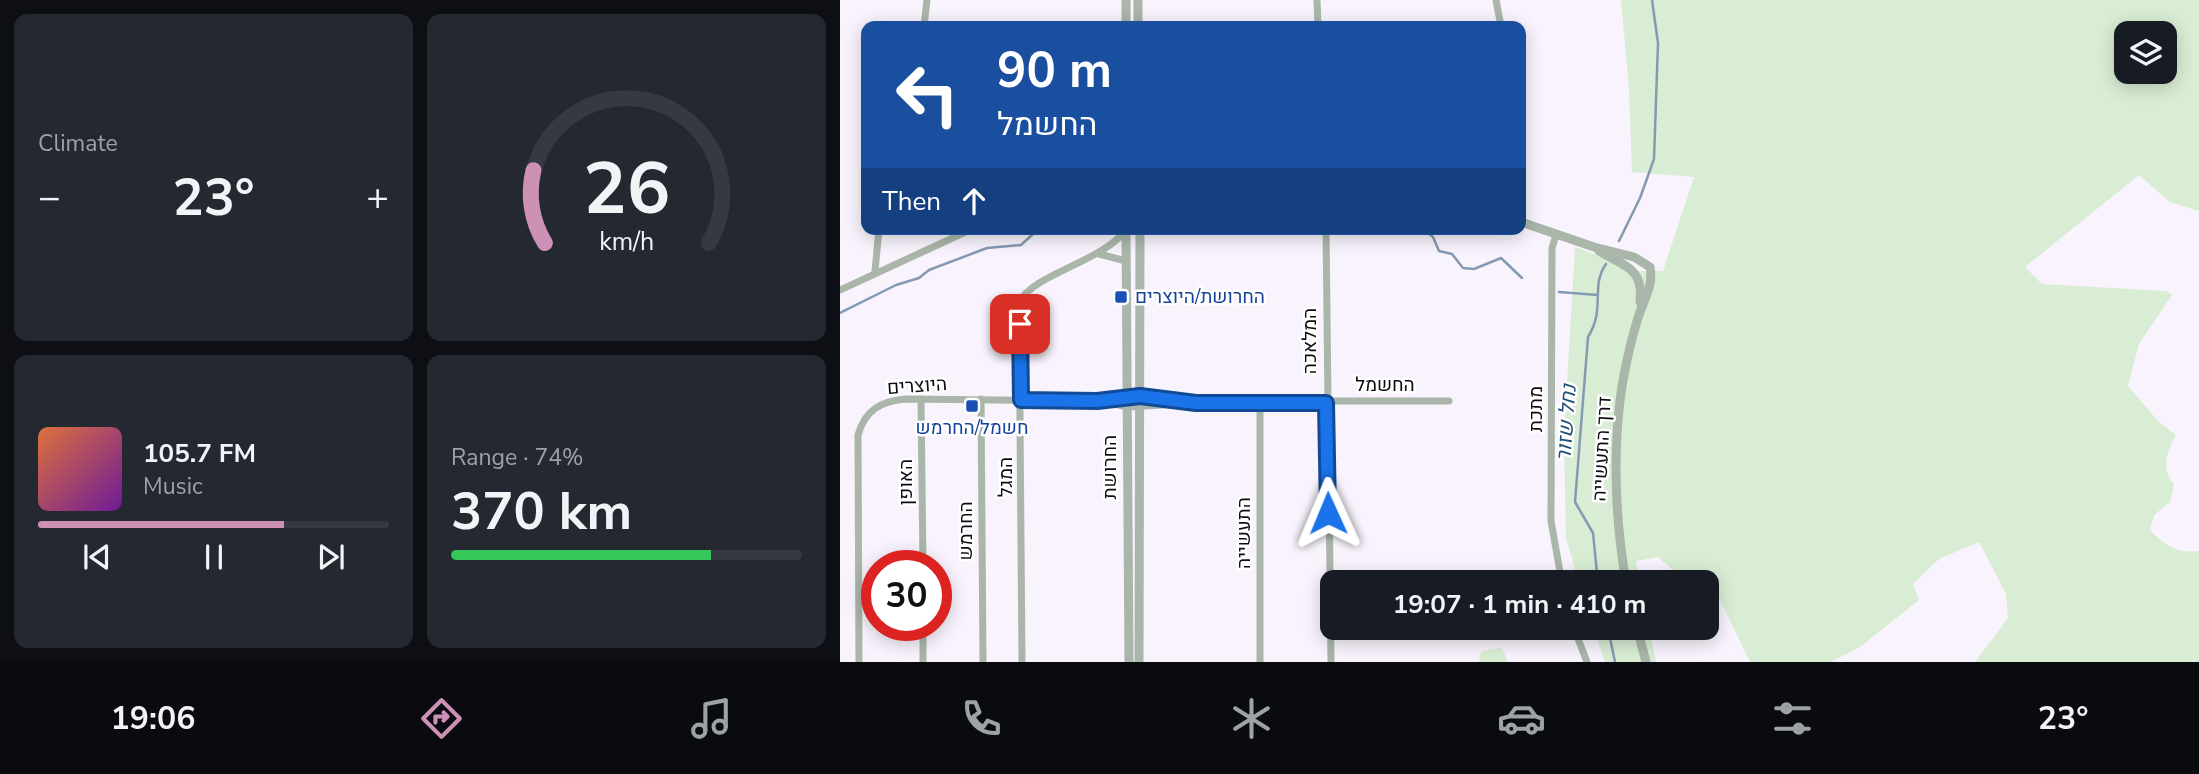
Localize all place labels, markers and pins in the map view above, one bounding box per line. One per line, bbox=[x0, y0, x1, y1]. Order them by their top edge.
place label: החרושת/היוצרים bbox=[1135, 284, 1265, 310]
marker: החרושת/היוצרים bbox=[1113, 289, 1129, 305]
pin bbox=[990, 294, 1050, 354]
marker: חשמל/החרמש bbox=[964, 398, 980, 414]
place label: חשמל/החרמש bbox=[916, 415, 1028, 441]

